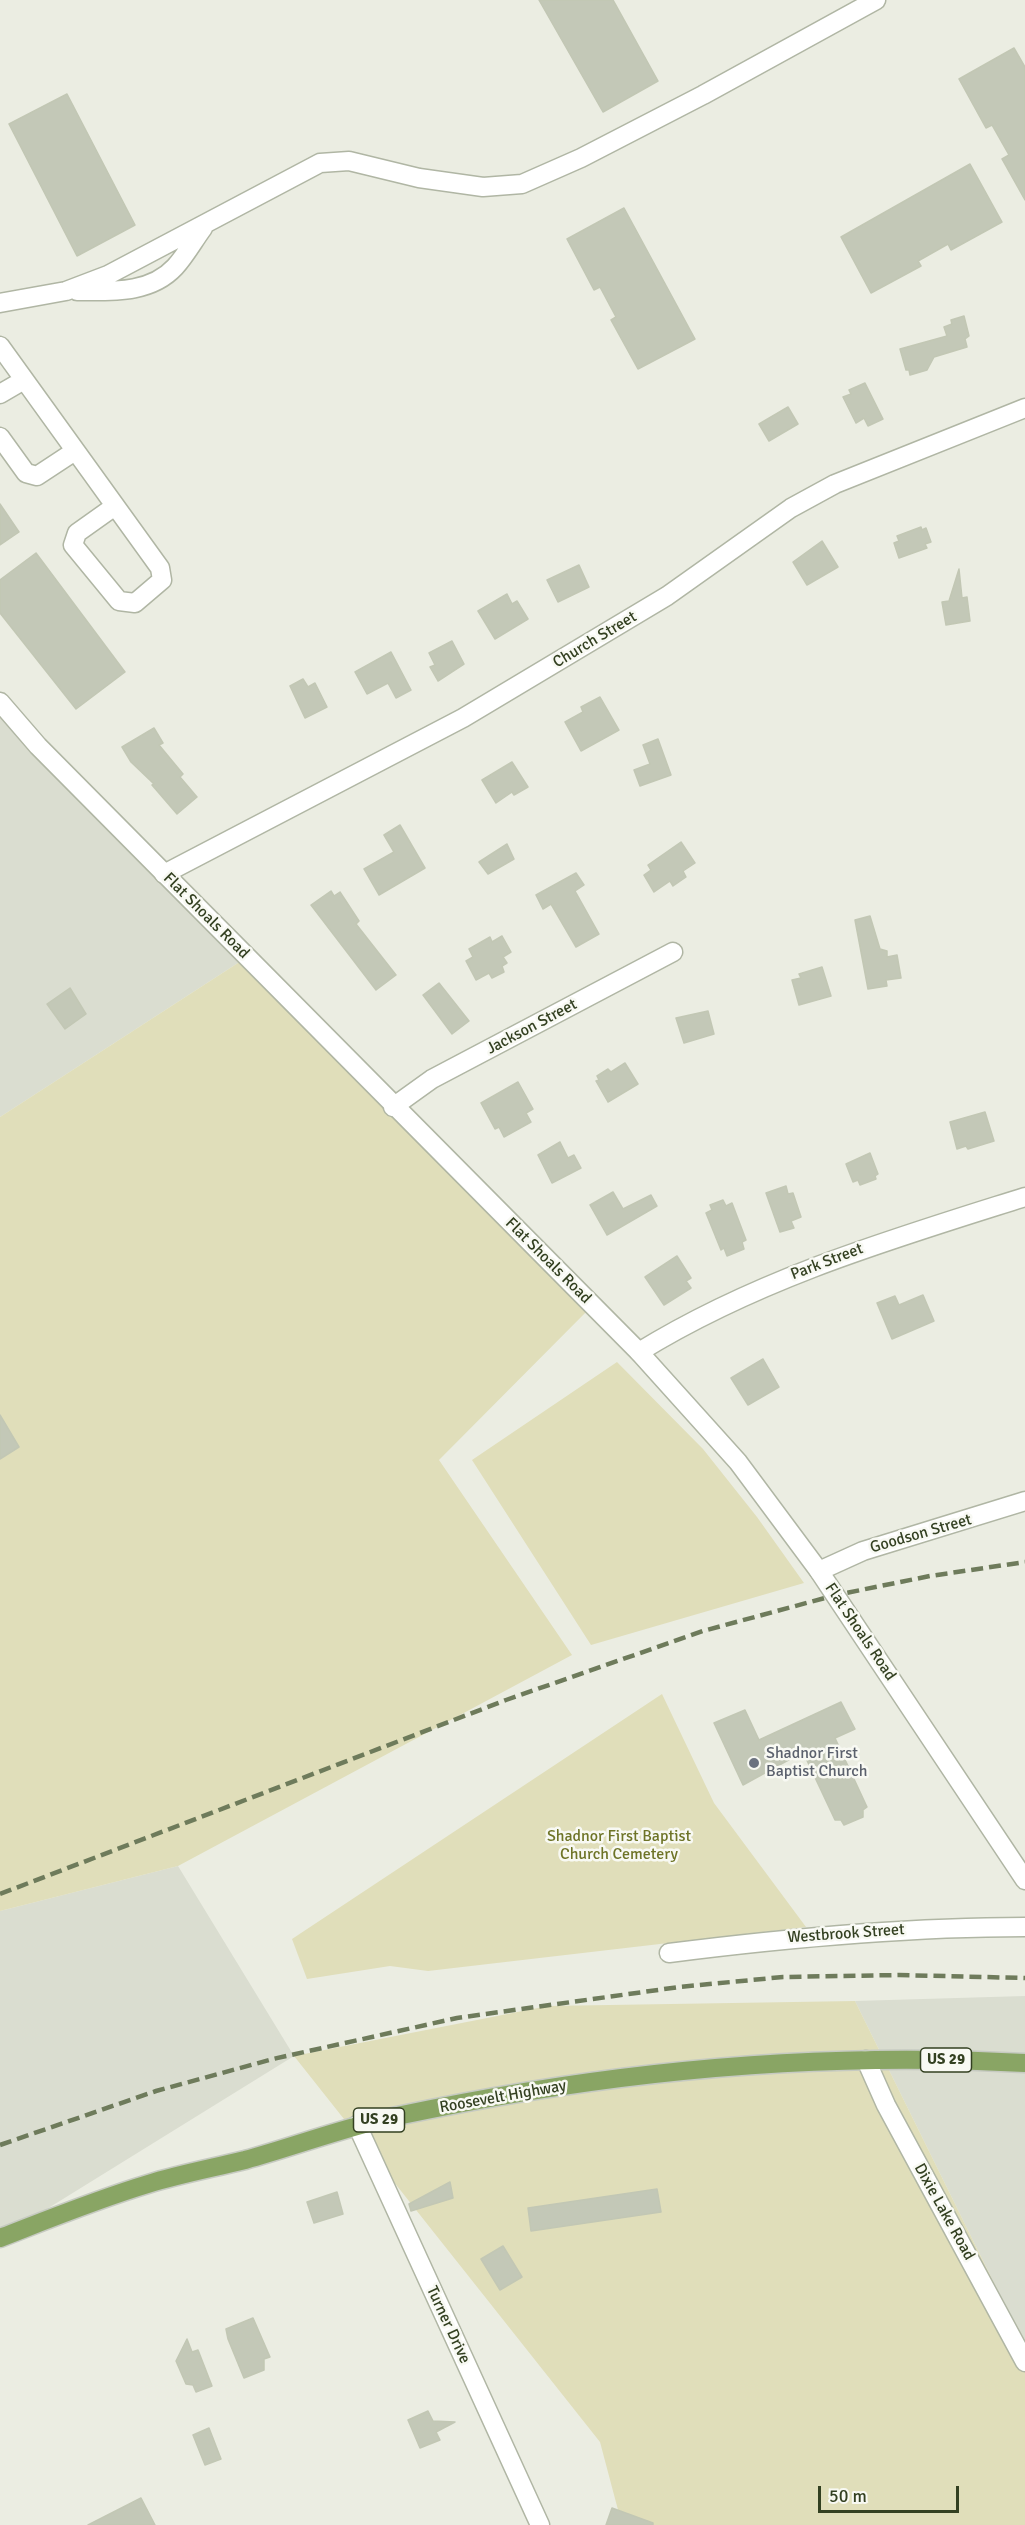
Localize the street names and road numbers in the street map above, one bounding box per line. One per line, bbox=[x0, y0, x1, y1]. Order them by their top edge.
street label: Church Street bbox=[550, 608, 640, 672]
street label: Flat Shoals Road bbox=[159, 869, 253, 963]
street label: Jackson Street bbox=[484, 995, 580, 1059]
street label: Flat Shoals Road bbox=[501, 1214, 595, 1308]
street label: Park Street bbox=[788, 1239, 866, 1285]
street label: Goodson Street bbox=[868, 1510, 974, 1558]
street label: Flat Shoals Road bbox=[820, 1580, 900, 1684]
street label: Westbrook Street bbox=[787, 1920, 905, 1948]
road number: US 29 bbox=[920, 2048, 972, 2072]
street label: Roosevelt Highway bbox=[438, 2076, 568, 2118]
road number: US 29 bbox=[354, 2108, 404, 2132]
street label: Dixie Lake Road bbox=[910, 2160, 978, 2264]
street label: Turner Drive bbox=[422, 2283, 474, 2367]

